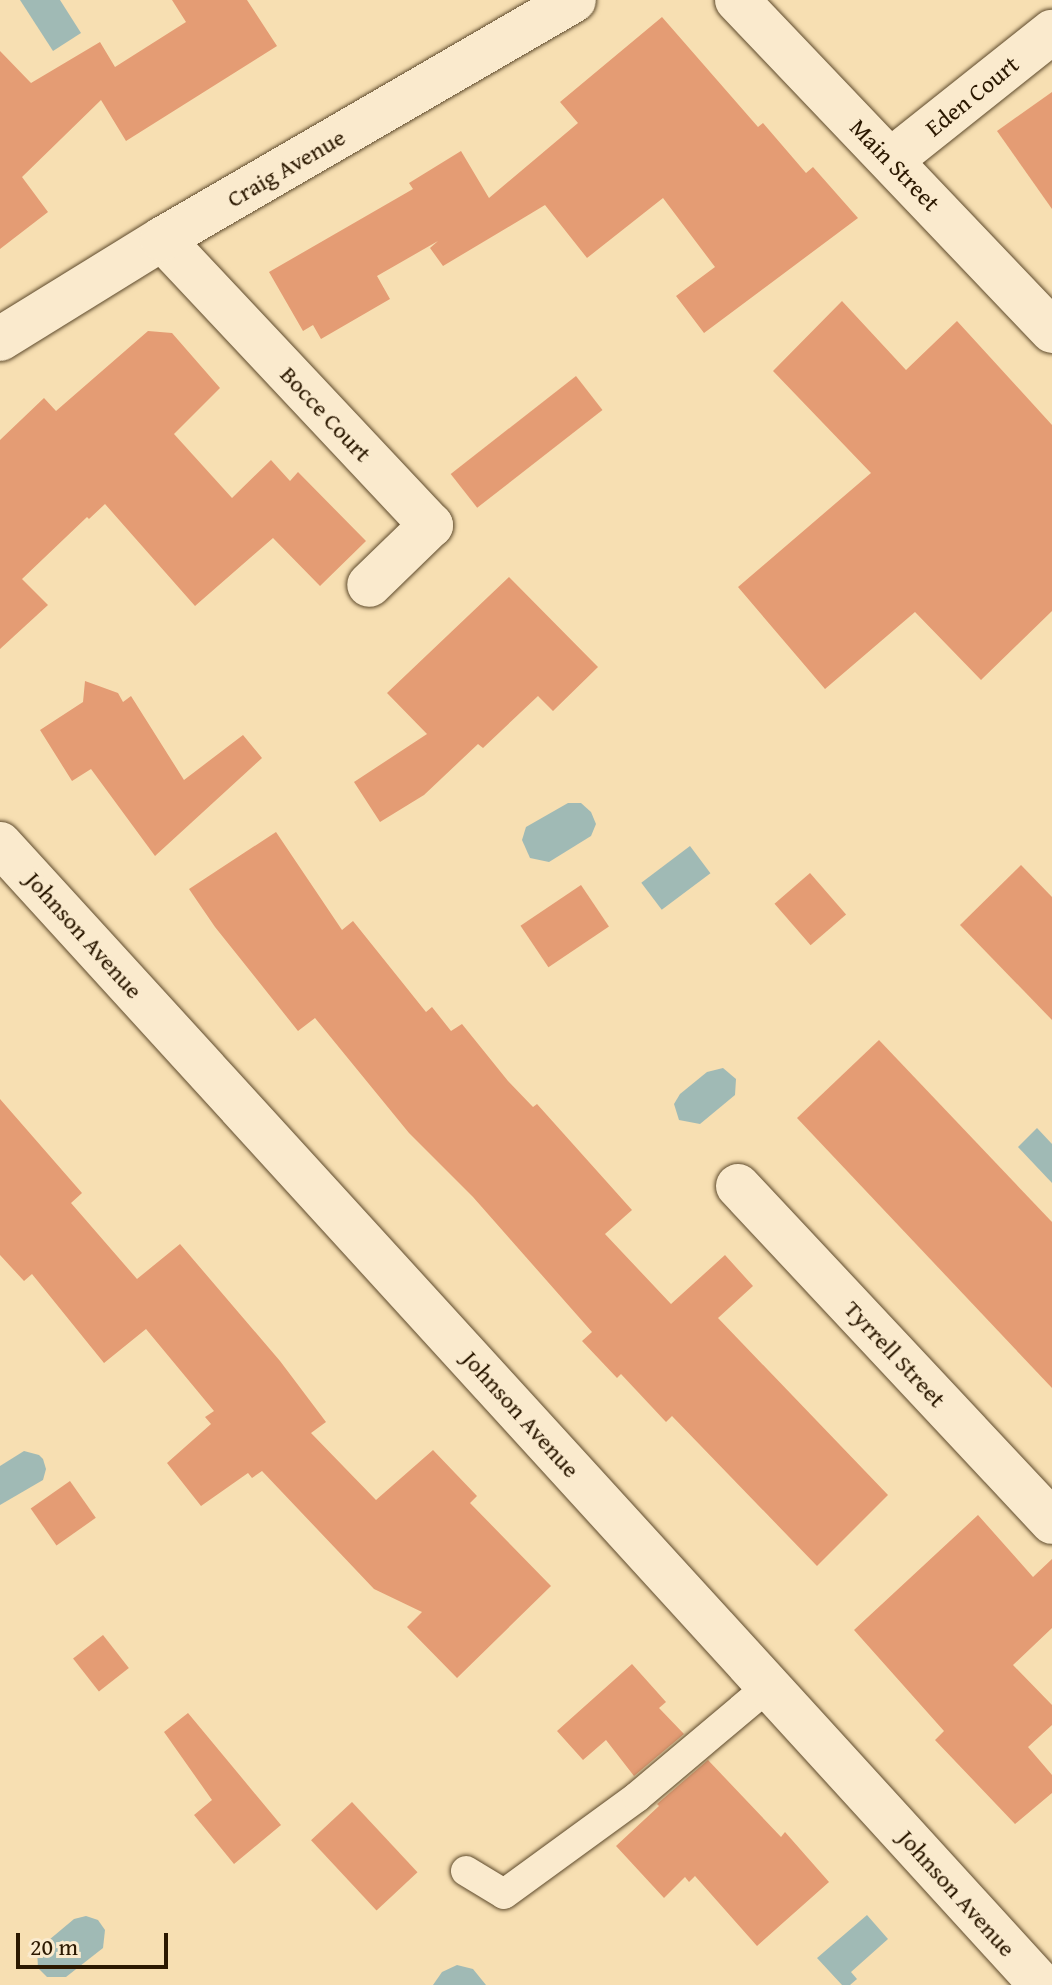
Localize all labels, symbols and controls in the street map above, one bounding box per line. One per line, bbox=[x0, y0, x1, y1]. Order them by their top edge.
street label: Eden Court bbox=[920, 50, 1024, 142]
street label: Main Street bbox=[844, 113, 946, 217]
street label: Craig Avenue bbox=[222, 123, 350, 213]
street label: Bocce Court bbox=[274, 360, 378, 468]
street label: Johnson Avenue bbox=[19, 866, 149, 1004]
street label: Tyrrell Street bbox=[838, 1295, 952, 1413]
street label: Johnson Avenue bbox=[456, 1345, 586, 1483]
street label: Johnson Avenue bbox=[892, 1824, 1022, 1962]
scale bar bbox=[20, 1917, 172, 1967]
text: 20 m bbox=[30, 1929, 78, 1964]

